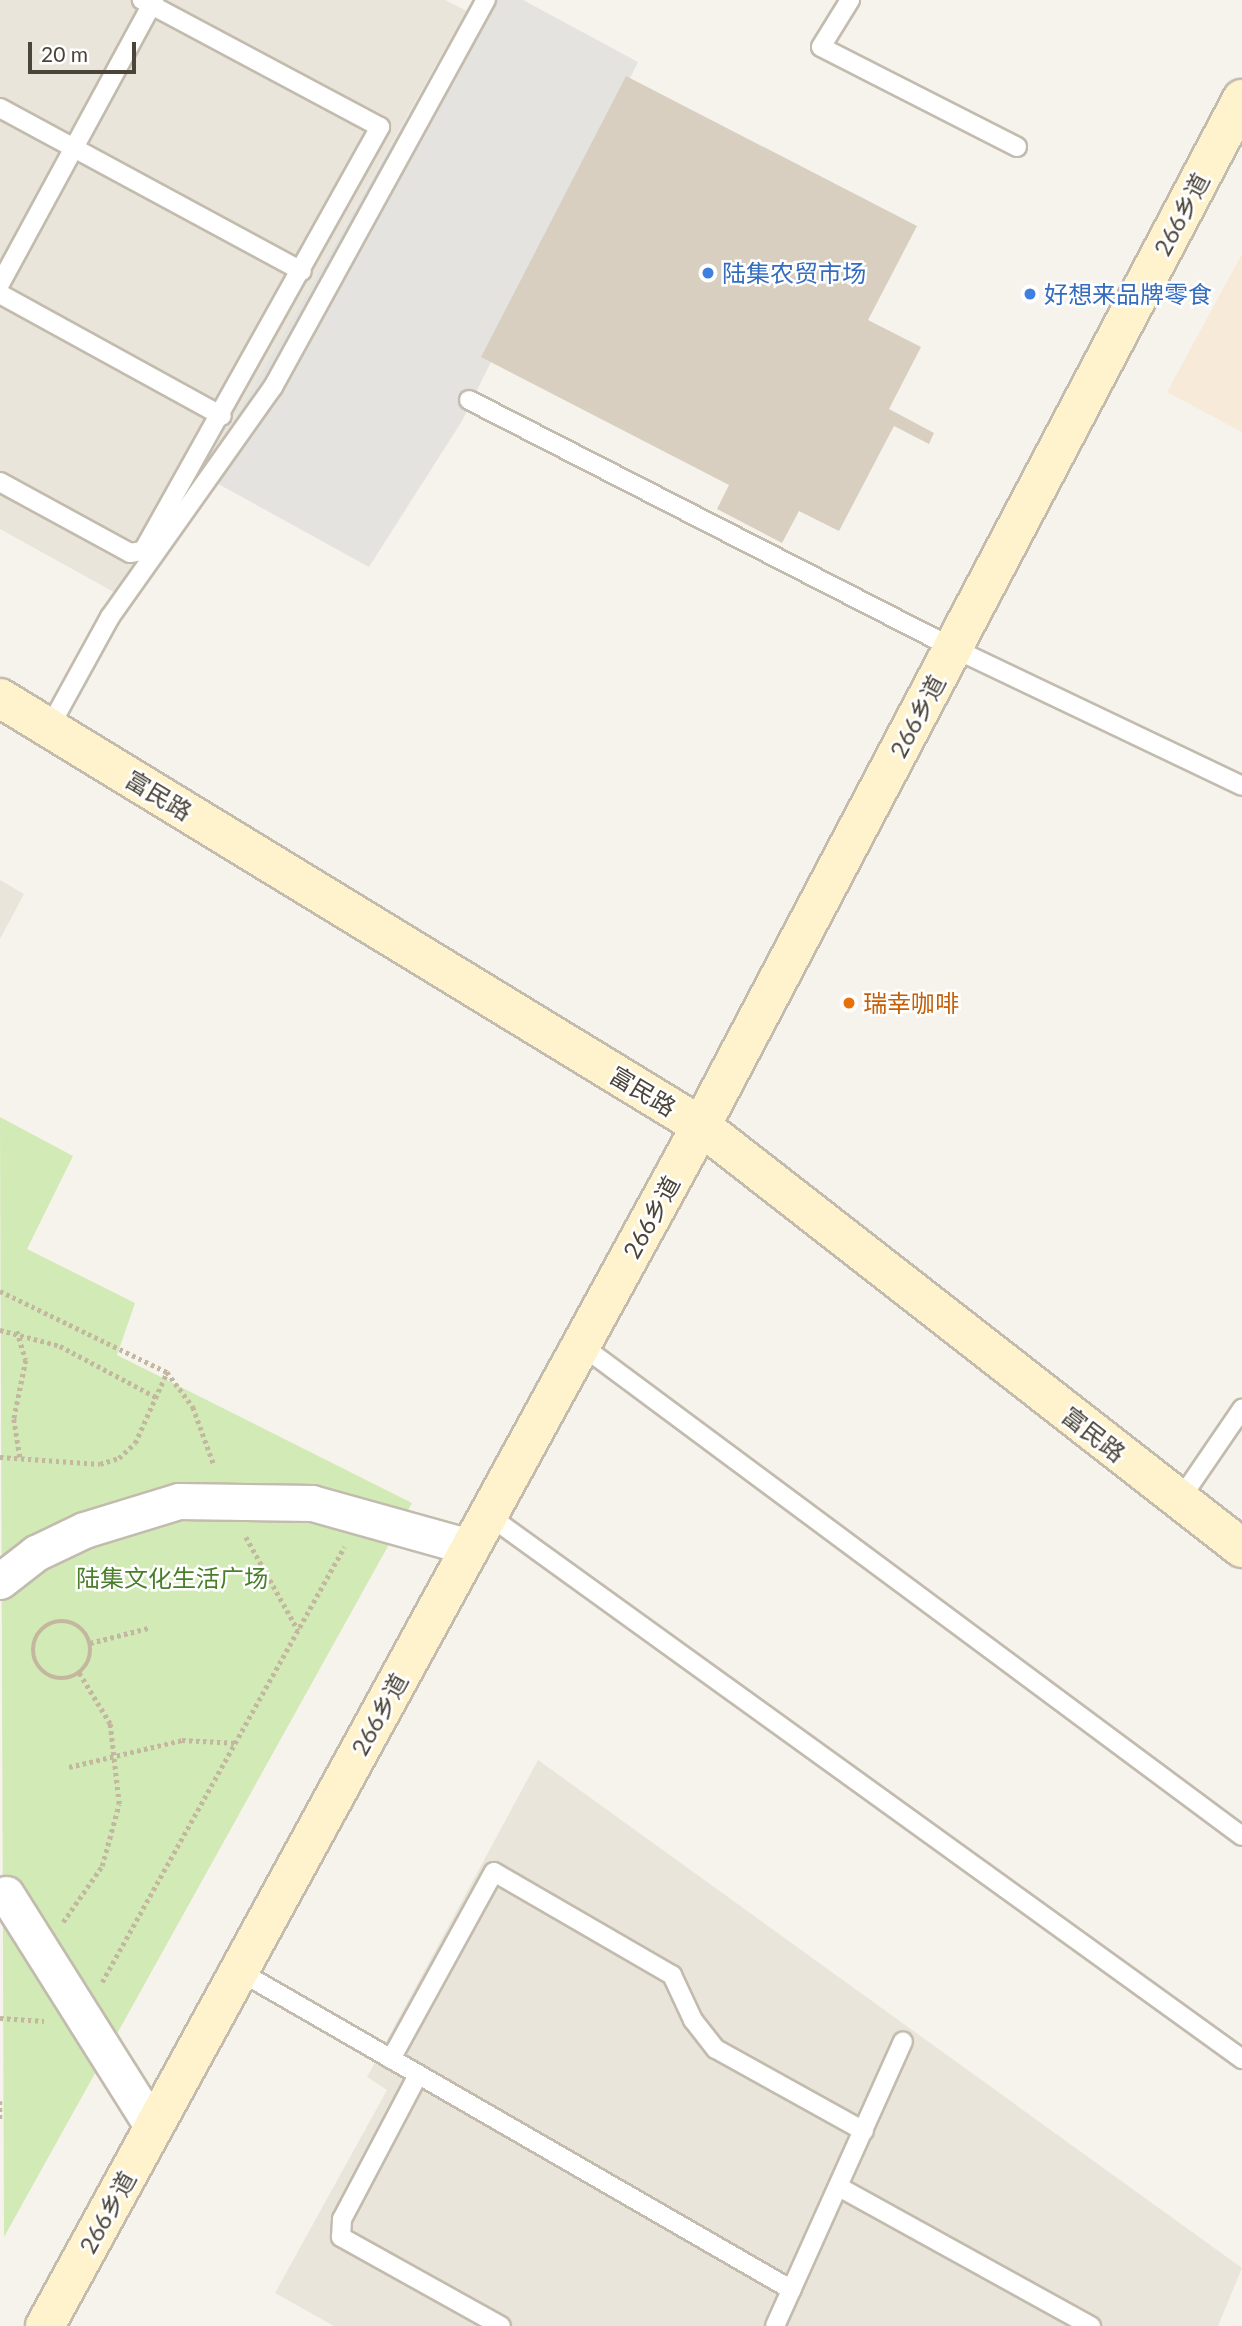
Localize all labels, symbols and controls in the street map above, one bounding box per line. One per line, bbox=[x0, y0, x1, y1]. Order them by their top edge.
scale bar bbox=[32, 28, 140, 72]
text: 20 m bbox=[41, 41, 88, 66]
street label: 266乡道 bbox=[1147, 168, 1215, 260]
place label: 陆集农贸市场 bbox=[722, 259, 866, 287]
marker: 陆集农贸市场 bbox=[700, 265, 716, 281]
place label: 好想来品牌零食 bbox=[1044, 280, 1212, 308]
marker: 好想来品牌零食 bbox=[1022, 286, 1038, 302]
street label: 266乡道 bbox=[883, 670, 951, 762]
street label: 富民路 bbox=[121, 764, 197, 826]
place label: 瑞幸咖啡 bbox=[863, 989, 959, 1017]
marker: 瑞幸咖啡 bbox=[841, 995, 857, 1011]
street label: 富民路 bbox=[605, 1060, 681, 1122]
street label: 266乡道 bbox=[617, 1171, 685, 1263]
street label: 富民路 bbox=[1057, 1400, 1131, 1468]
park label: 陆集文化生活广场 bbox=[76, 1564, 268, 1592]
street label: 266乡道 bbox=[345, 1668, 413, 1760]
street label: 266乡道 bbox=[73, 2166, 141, 2258]

